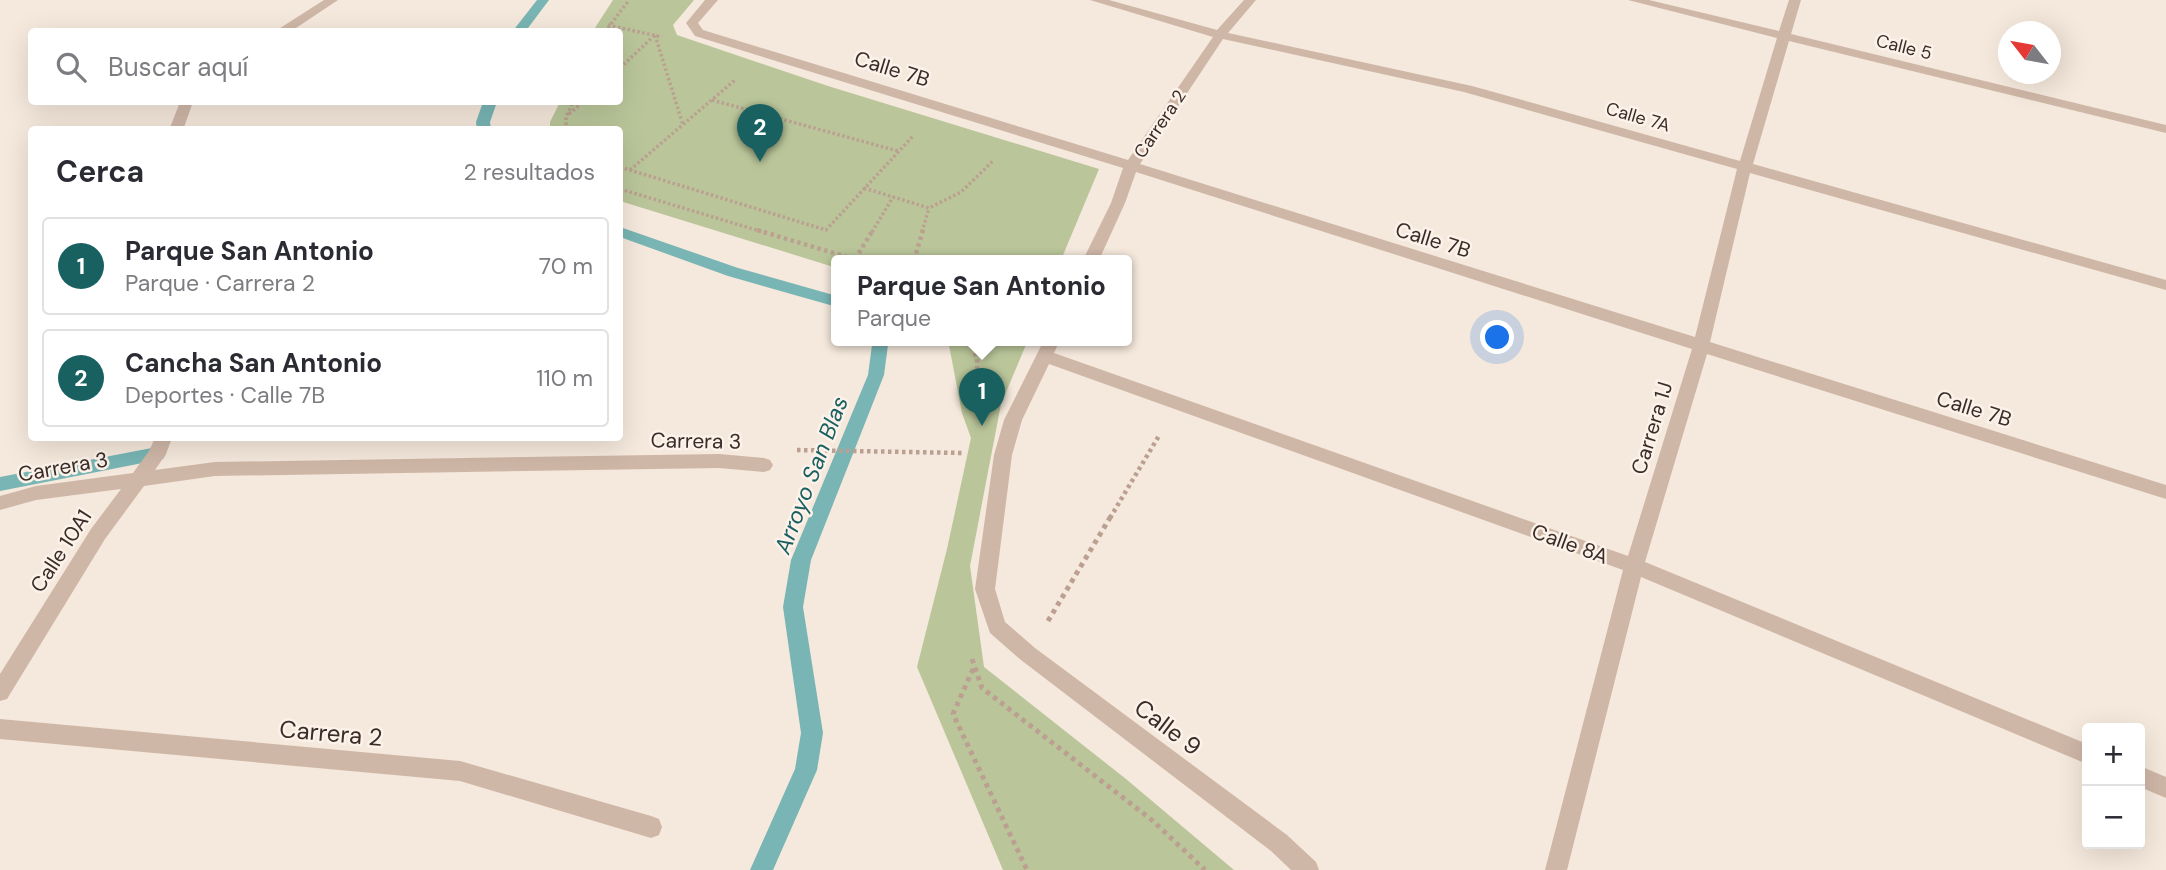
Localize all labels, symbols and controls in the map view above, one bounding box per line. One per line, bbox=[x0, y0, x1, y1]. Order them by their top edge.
north arrow bbox=[1998, 21, 2061, 84]
search box bbox=[28, 28, 623, 105]
street label: Calle 5 bbox=[1874, 28, 1934, 66]
street label: Calle 7B bbox=[851, 44, 933, 94]
icon: search bbox=[52, 48, 90, 86]
text: Buscar aquí bbox=[108, 50, 248, 84]
street label: Carrera 2 bbox=[1128, 85, 1192, 163]
street label: Calle 7A bbox=[1603, 96, 1673, 138]
pin: 2 bbox=[737, 104, 783, 162]
text: Cerca bbox=[56, 152, 144, 191]
text: 2 resultados bbox=[464, 157, 595, 187]
street label: Calle 7B bbox=[1392, 215, 1474, 265]
text: Parque San Antonio bbox=[125, 234, 374, 268]
text: 1 bbox=[77, 251, 85, 281]
text: 70 m bbox=[539, 251, 593, 281]
popup bbox=[831, 255, 1132, 346]
text: Parque · Carrera 2 bbox=[125, 268, 315, 298]
text: Parque San Antonio bbox=[857, 269, 1106, 303]
text: Parque bbox=[857, 303, 931, 333]
your location bbox=[1480, 320, 1514, 354]
text: Cancha San Antonio bbox=[125, 346, 382, 380]
text: 2 bbox=[74, 363, 88, 393]
text: 110 m bbox=[536, 363, 593, 393]
pin: 1 bbox=[959, 368, 1005, 426]
street label: Carrera 1J bbox=[1625, 378, 1679, 478]
text: Deportes · Calle 7B bbox=[125, 380, 325, 410]
street label: Calle 7B bbox=[1933, 384, 2015, 434]
water label: Arroyo San Blas bbox=[767, 392, 855, 559]
street label: Carrera 3 bbox=[650, 426, 742, 456]
street label: Carrera 3 bbox=[16, 445, 110, 489]
street label: Calle 10A1 bbox=[24, 504, 98, 598]
street label: Calle 8A bbox=[1528, 517, 1612, 571]
street label: Calle 9 bbox=[1128, 692, 1208, 762]
street label: Carrera 2 bbox=[278, 713, 384, 753]
map controls bbox=[2082, 723, 2145, 849]
button: + bbox=[2082, 723, 2145, 786]
button: − bbox=[2082, 786, 2145, 849]

